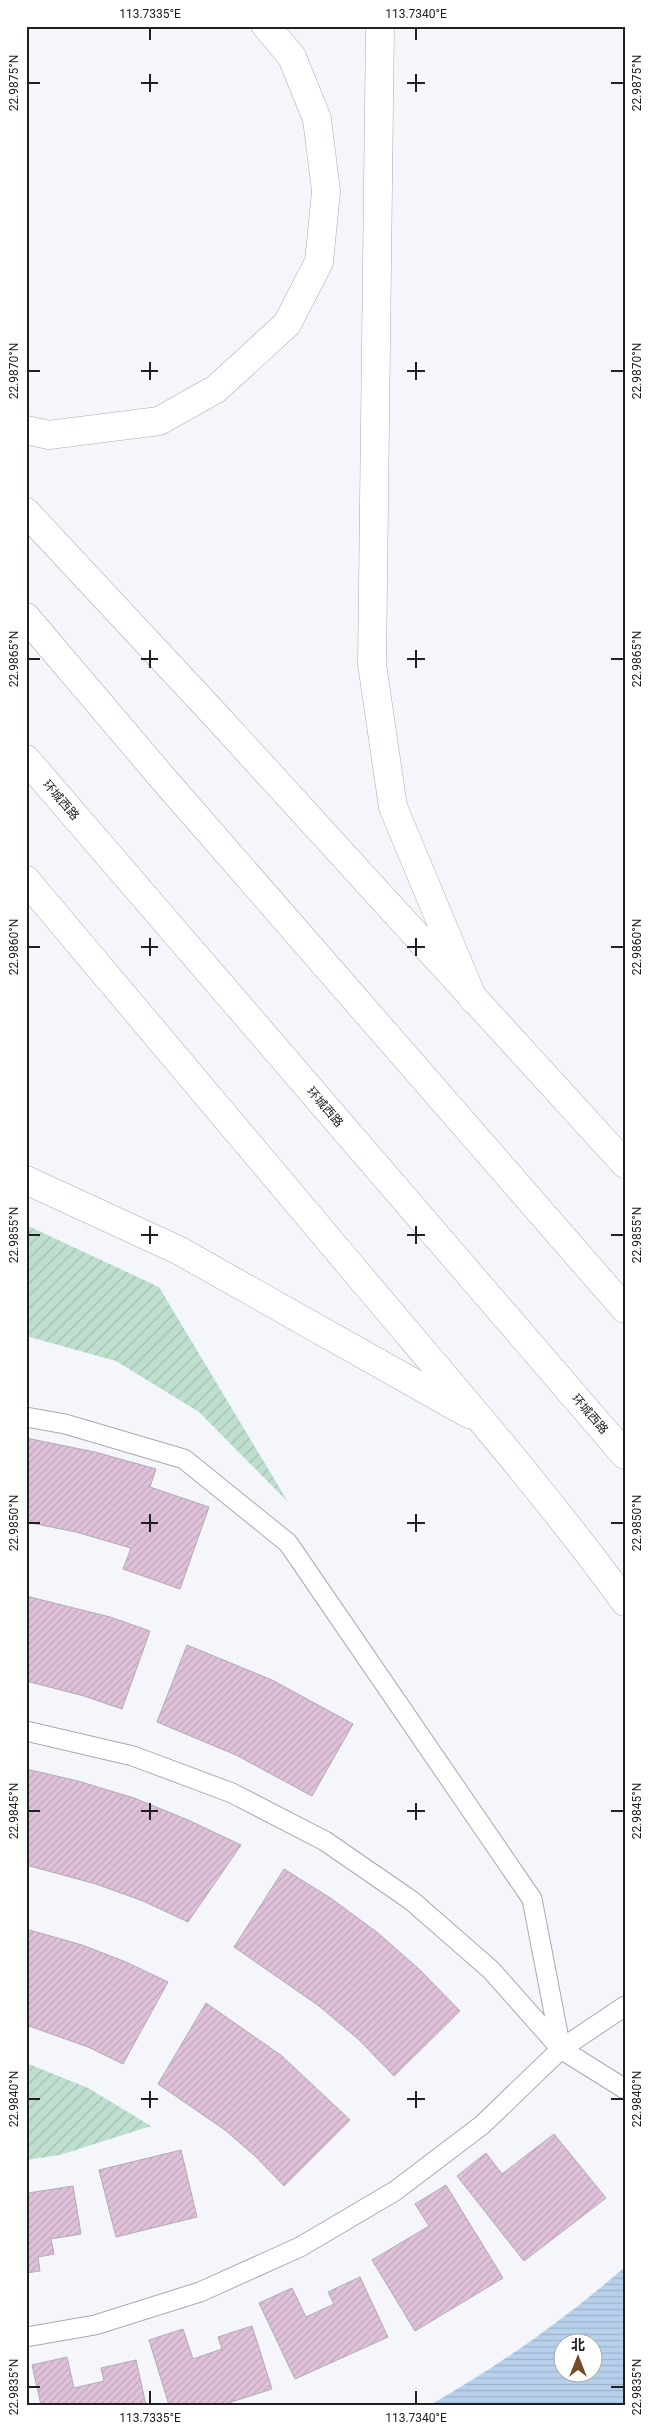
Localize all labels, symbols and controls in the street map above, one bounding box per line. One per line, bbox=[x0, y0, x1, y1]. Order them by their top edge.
text: 113.7335°E bbox=[119, 7, 181, 21]
text: 113.7340°E bbox=[385, 7, 447, 21]
text: 22.9875°N bbox=[7, 55, 21, 111]
text: 22.9875°N bbox=[630, 55, 644, 111]
text: 22.9870°N bbox=[7, 343, 21, 399]
text: 22.9870°N bbox=[630, 343, 644, 399]
text: 22.9865°N bbox=[7, 631, 21, 687]
text: 22.9865°N bbox=[630, 631, 644, 687]
street label: 环城西路 bbox=[40, 777, 82, 823]
text: 22.9860°N bbox=[7, 919, 21, 975]
text: 22.9860°N bbox=[630, 919, 644, 975]
street label: 环城西路 bbox=[304, 1084, 346, 1130]
text: 22.9855°N bbox=[7, 1207, 21, 1263]
text: 22.9855°N bbox=[630, 1207, 644, 1263]
street label: 环城西路 bbox=[569, 1391, 611, 1437]
text: 22.9850°N bbox=[7, 1495, 21, 1551]
text: 22.9850°N bbox=[630, 1495, 644, 1551]
text: 22.9845°N bbox=[7, 1783, 21, 1839]
text: 22.9845°N bbox=[630, 1783, 644, 1839]
text: 22.9840°N bbox=[7, 2071, 21, 2127]
text: 22.9840°N bbox=[630, 2071, 644, 2127]
north arrow bbox=[554, 2334, 604, 2384]
text: 北 bbox=[571, 2337, 585, 2353]
text: 22.9835°N bbox=[7, 2359, 21, 2415]
text: 22.9835°N bbox=[630, 2359, 644, 2415]
text: 113.7335°E bbox=[119, 2411, 181, 2425]
text: 113.7340°E bbox=[385, 2411, 447, 2425]

